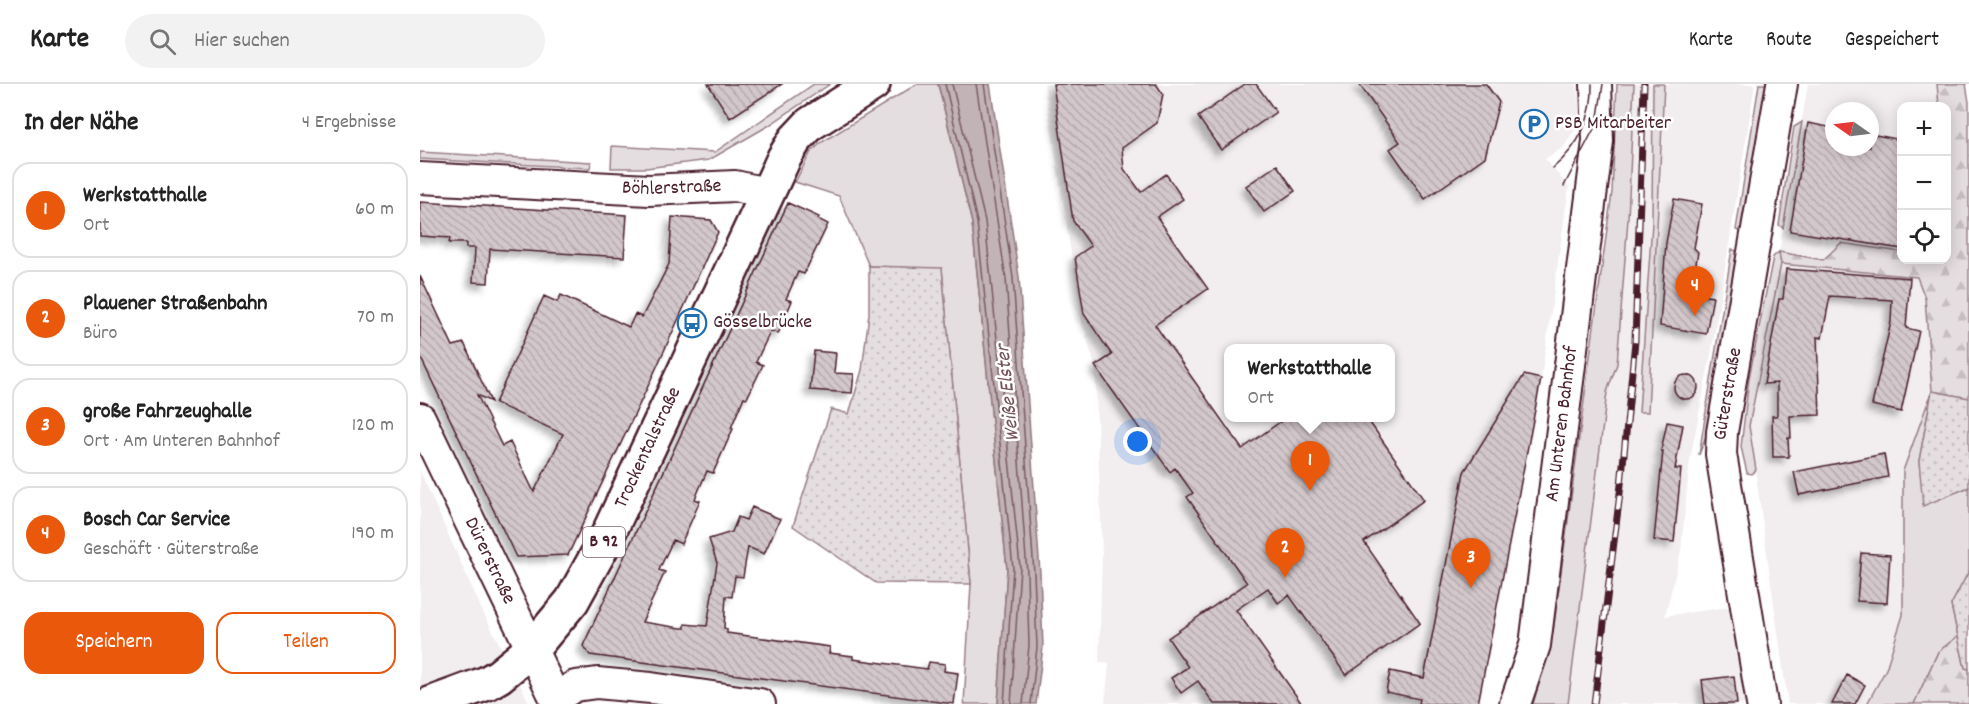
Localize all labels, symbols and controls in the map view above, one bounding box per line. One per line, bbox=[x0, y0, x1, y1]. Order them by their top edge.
search box bbox=[125, 14, 545, 68]
text: Karte bbox=[30, 21, 89, 61]
icon: search bbox=[146, 25, 179, 58]
text: Hier suchen bbox=[194, 26, 290, 57]
text: Karte bbox=[1689, 26, 1733, 56]
text: Route bbox=[1766, 26, 1812, 56]
text: Gespeichert bbox=[1845, 26, 1939, 56]
north arrow bbox=[1825, 102, 1879, 156]
map controls bbox=[1897, 102, 1951, 264]
button: + bbox=[1897, 102, 1951, 156]
text: In der Nähe bbox=[24, 105, 138, 142]
parking icon: PSB Mitarbeiter bbox=[1518, 108, 1550, 140]
text: 4 Ergebnisse bbox=[302, 109, 396, 137]
place label: PSB Mitarbeiter bbox=[1555, 110, 1672, 138]
button: − bbox=[1897, 156, 1951, 210]
street label: Böhlerstraße bbox=[621, 173, 722, 204]
text: Werkstatthalle bbox=[83, 181, 207, 212]
text: 1 bbox=[43, 196, 48, 224]
text: 60 m bbox=[355, 196, 394, 224]
button: locate bbox=[1897, 210, 1951, 264]
text: Ort bbox=[83, 212, 109, 240]
pin: 4 bbox=[1676, 266, 1714, 316]
text: Plauener Straßenbahn bbox=[83, 289, 267, 320]
text: 2 bbox=[41, 304, 50, 332]
text: 70 m bbox=[357, 304, 394, 332]
bus stop icon: Gösselbrücke bbox=[676, 307, 708, 339]
place label: Gösselbrücke bbox=[713, 309, 812, 337]
text: Büro bbox=[83, 320, 117, 348]
water label: Weiße Elster bbox=[989, 341, 1029, 443]
popup bbox=[1224, 344, 1395, 422]
street label: Am Unteren Bahnhof bbox=[1539, 344, 1586, 504]
street label: Güterstraße bbox=[1708, 345, 1750, 441]
text: Werkstatthalle bbox=[1248, 354, 1371, 385]
street label: Trockentalstraße bbox=[608, 382, 689, 513]
text: Ort bbox=[1248, 385, 1274, 413]
text: große Fahrzeughalle bbox=[83, 397, 252, 428]
text: 3 bbox=[41, 412, 50, 440]
text: 120 m bbox=[352, 412, 394, 440]
your location bbox=[1123, 427, 1152, 456]
text: Ort · Am Unteren Bahnhof bbox=[83, 428, 280, 456]
pin: 1 bbox=[1290, 442, 1330, 491]
text: Bosch Car Service bbox=[83, 505, 230, 536]
street label: Dürerstraße bbox=[456, 513, 522, 610]
text: 4 bbox=[41, 520, 50, 548]
text: 190 m bbox=[351, 520, 394, 548]
road number: B 92 bbox=[583, 527, 625, 557]
pin: 2 bbox=[1266, 528, 1304, 578]
text: Geschäft · Güterstraße bbox=[83, 536, 259, 564]
pin: 3 bbox=[1452, 538, 1490, 588]
button: Speichern bbox=[24, 612, 204, 674]
button: Teilen bbox=[216, 612, 396, 674]

